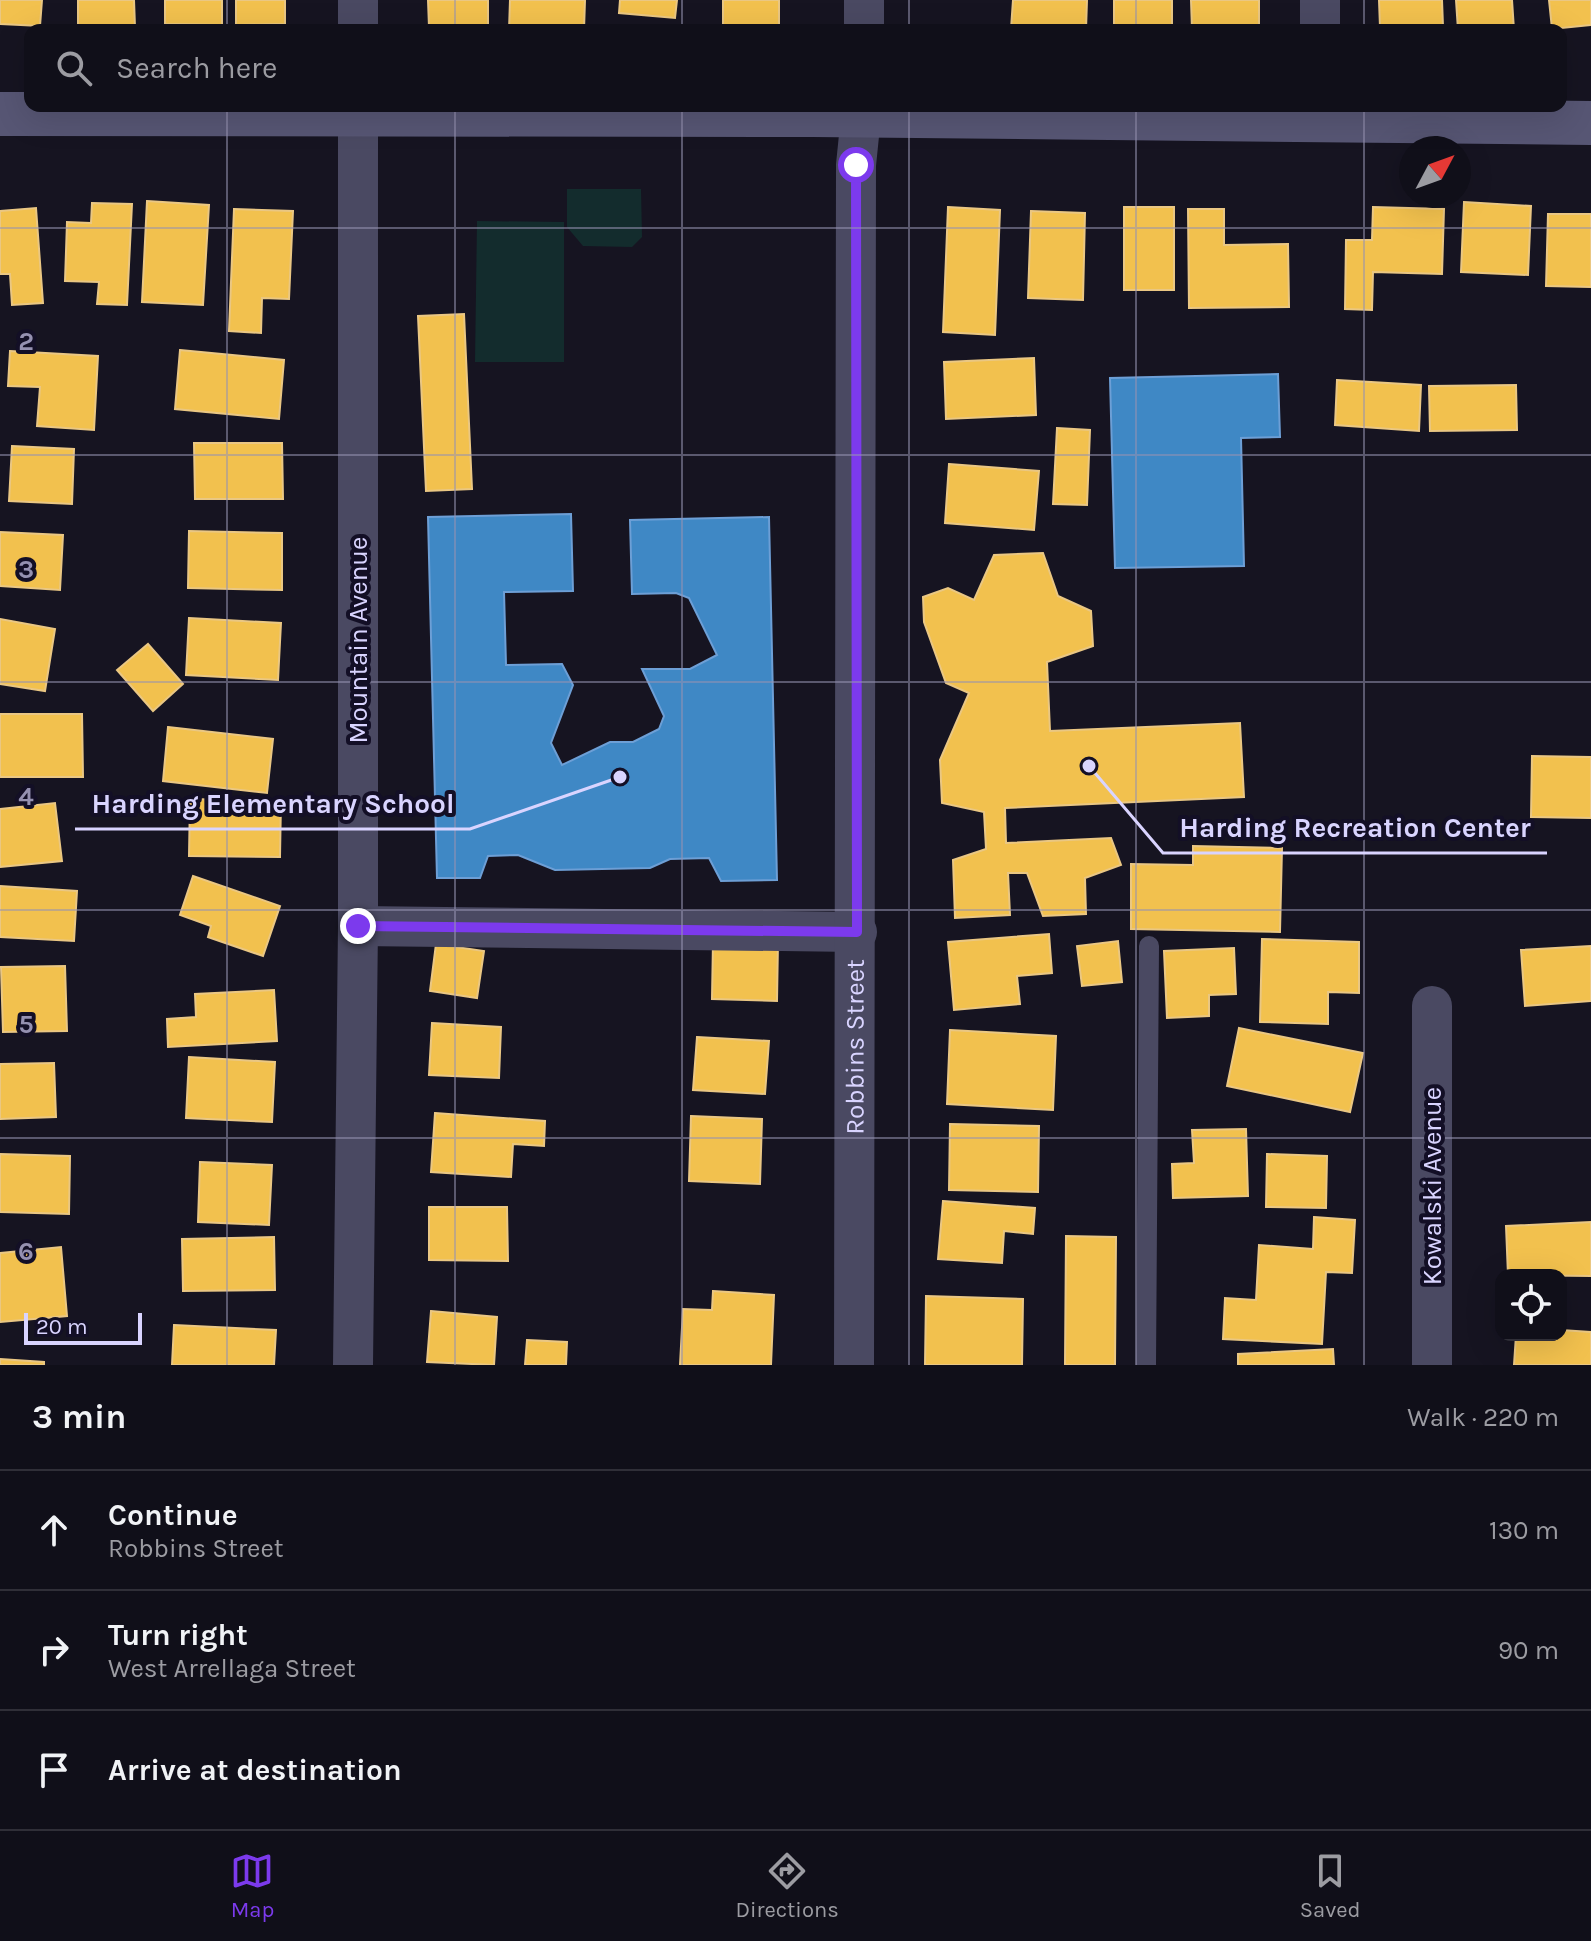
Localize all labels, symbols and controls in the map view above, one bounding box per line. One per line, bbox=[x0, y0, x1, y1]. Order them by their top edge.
search box bbox=[24, 24, 1567, 112]
icon: search bbox=[52, 46, 96, 90]
text: Search here bbox=[116, 50, 277, 86]
north arrow bbox=[1399, 136, 1471, 208]
route start bbox=[838, 147, 874, 183]
text: 2 bbox=[18, 326, 34, 357]
street label: Mountain Avenue bbox=[343, 537, 374, 743]
text: 3 bbox=[18, 554, 34, 585]
callout: Harding Elementary School bbox=[75, 777, 470, 829]
text: 4 bbox=[18, 781, 34, 812]
text: Harding Elementary School bbox=[92, 787, 454, 820]
callout: Harding Recreation Center bbox=[1163, 801, 1547, 853]
text: Harding Recreation Center bbox=[1179, 811, 1531, 844]
route end bbox=[340, 908, 376, 944]
street label: Robbins Street bbox=[839, 959, 871, 1135]
text: 5 bbox=[18, 1009, 34, 1040]
street label: Kowalski Avenue bbox=[1417, 1087, 1448, 1285]
text: 6 bbox=[18, 1236, 34, 1267]
map controls bbox=[1495, 1269, 1567, 1341]
button: locate bbox=[1495, 1269, 1567, 1341]
scale bar bbox=[24, 1309, 142, 1345]
text: 20 m bbox=[36, 1314, 88, 1340]
text: 3 min bbox=[32, 1397, 126, 1437]
text: Walk · 220 m bbox=[1407, 1402, 1559, 1433]
text: Continue bbox=[108, 1497, 238, 1533]
icon: ahead bbox=[32, 1508, 76, 1552]
text: 130 m bbox=[1489, 1515, 1559, 1546]
text: Robbins Street bbox=[108, 1533, 284, 1564]
text: Turn right bbox=[108, 1617, 248, 1653]
icon: right bbox=[32, 1628, 76, 1672]
text: 90 m bbox=[1498, 1635, 1559, 1666]
text: West Arrellaga Street bbox=[108, 1653, 356, 1684]
icon: arrive bbox=[32, 1748, 76, 1792]
text: Arrive at destination bbox=[108, 1752, 402, 1788]
tab: Map bbox=[230, 1849, 274, 1923]
tab: Directions bbox=[735, 1849, 839, 1923]
tab: Saved bbox=[1300, 1849, 1361, 1923]

